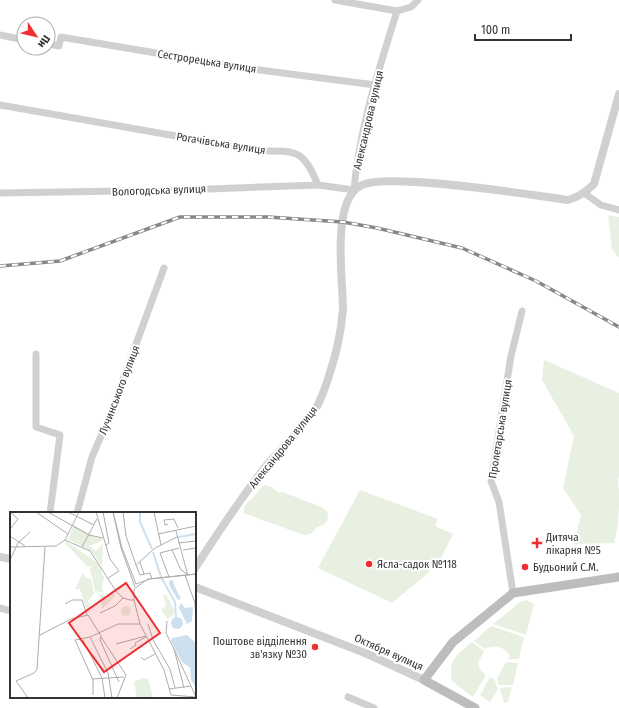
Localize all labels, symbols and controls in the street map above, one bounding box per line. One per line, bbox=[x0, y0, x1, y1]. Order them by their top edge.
north arrow bbox=[16, 16, 56, 56]
scale bar bbox=[475, 16, 571, 42]
text: 100 m bbox=[481, 23, 510, 37]
text: Пн bbox=[35, 33, 53, 50]
street label: Сестрорецька вулиця bbox=[157, 47, 257, 76]
street label: Александрова вулиця bbox=[351, 69, 386, 171]
street label: Рогачівська вулиця bbox=[175, 130, 266, 157]
street label: Вологодська вулиця bbox=[112, 182, 206, 199]
street label: Лучинського вулиця bbox=[96, 344, 142, 437]
street label: Пролетарська вулиця bbox=[486, 379, 515, 480]
street label: Александрова вулиця bbox=[246, 404, 320, 491]
inset map bbox=[10, 512, 196, 698]
place label: Дитяча лікарня №5 bbox=[545, 531, 601, 557]
marker: Дитяча лікарня №5 bbox=[531, 537, 543, 549]
place label: Ясла-садок №118 bbox=[377, 558, 457, 571]
marker: Ясла-садок №118 bbox=[364, 559, 374, 569]
place label: Будьоний С.М. bbox=[533, 561, 598, 574]
marker: Будьоний С.М. bbox=[520, 562, 530, 572]
street label: Октября вулиця bbox=[352, 631, 425, 673]
place label: Поштове відділення зв'язку №30 bbox=[213, 635, 307, 661]
marker: Поштове відділення зв'язку №30 bbox=[310, 642, 320, 652]

